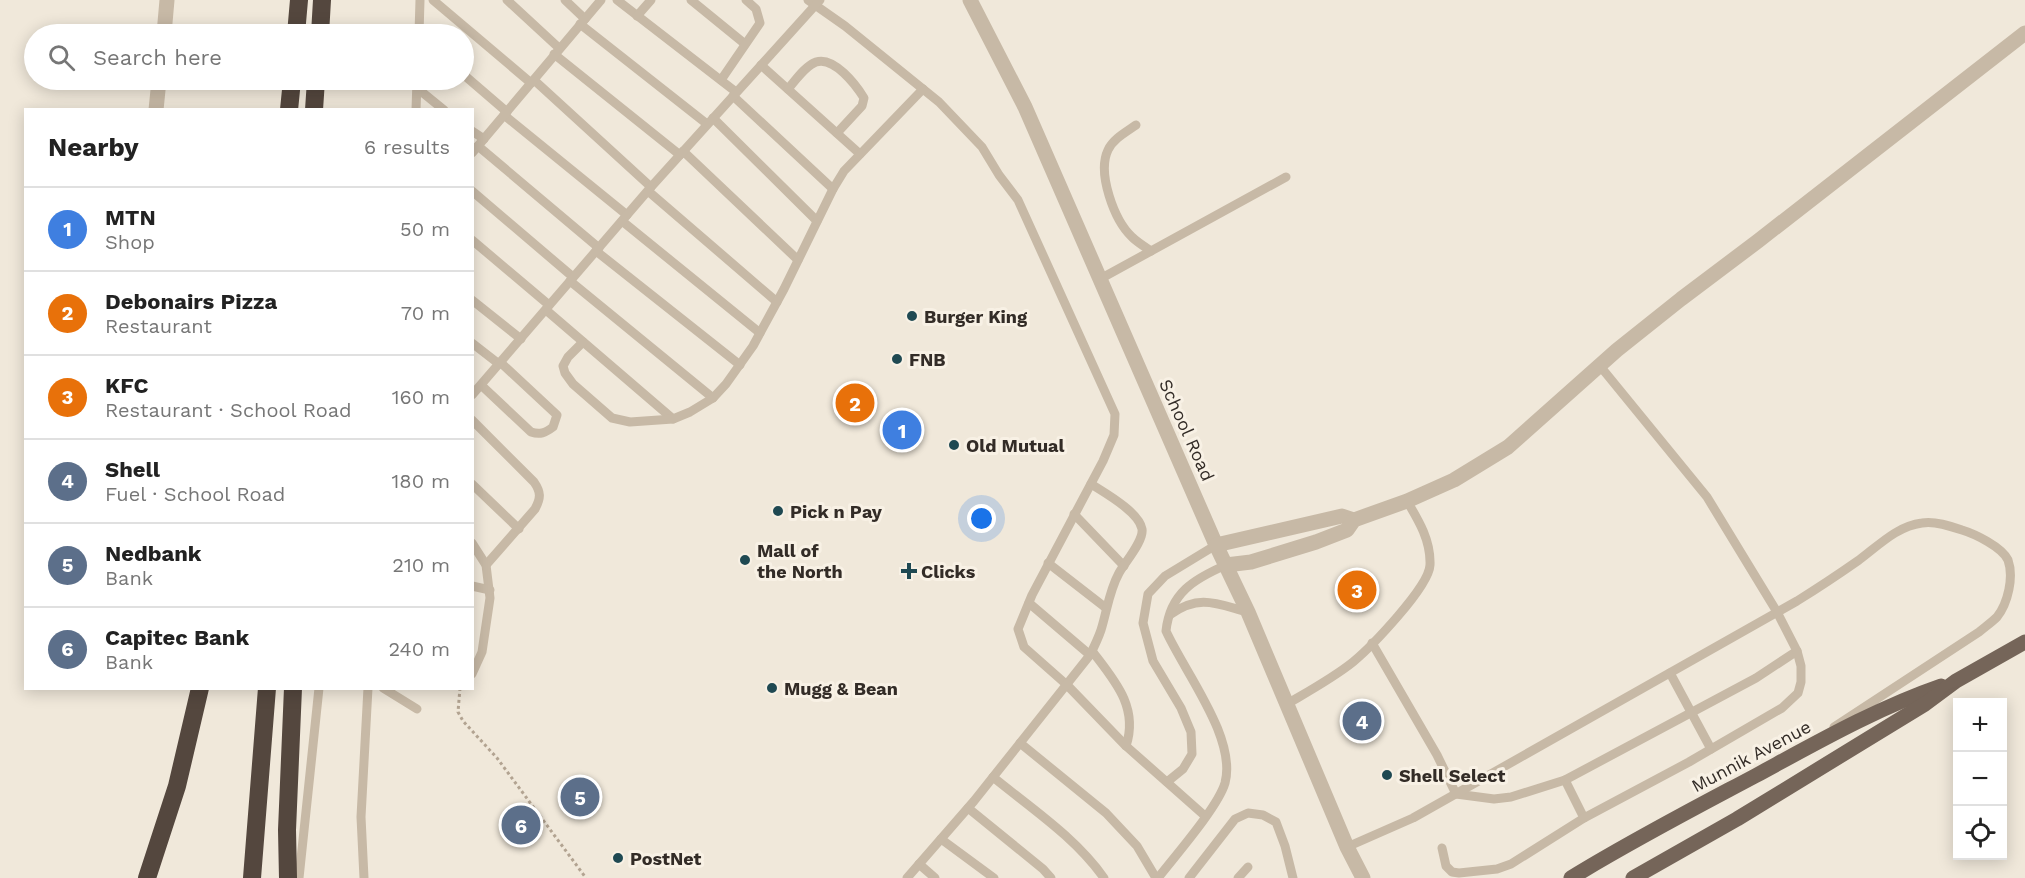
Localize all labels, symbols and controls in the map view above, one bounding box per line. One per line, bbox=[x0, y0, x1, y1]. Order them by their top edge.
search box bbox=[24, 24, 474, 90]
icon: search bbox=[45, 41, 78, 74]
text: Search here bbox=[93, 45, 222, 70]
text: Nearby bbox=[48, 132, 139, 162]
text: 6 results bbox=[364, 135, 450, 159]
text: MTN bbox=[105, 205, 156, 230]
text: 1 bbox=[63, 217, 72, 241]
text: 50 m bbox=[400, 217, 450, 241]
text: Shop bbox=[105, 230, 155, 254]
text: Debonairs Pizza bbox=[105, 289, 277, 314]
text: 2 bbox=[62, 301, 73, 325]
text: 70 m bbox=[401, 301, 450, 325]
place label: Burger King bbox=[924, 306, 1028, 327]
marker: Burger King bbox=[905, 309, 919, 323]
text: Restaurant bbox=[105, 314, 212, 338]
place label: FNB bbox=[909, 349, 946, 370]
marker: FNB bbox=[890, 352, 904, 366]
text: KFC bbox=[105, 373, 149, 398]
street label: School Road bbox=[1155, 376, 1219, 484]
pin: 2 bbox=[836, 380, 874, 426]
text: 3 bbox=[62, 385, 73, 409]
text: 160 m bbox=[392, 385, 450, 409]
text: Restaurant · School Road bbox=[105, 398, 352, 422]
pin: 1 bbox=[882, 408, 922, 452]
place label: Old Mutual bbox=[966, 435, 1064, 456]
marker: Old Mutual bbox=[947, 438, 961, 452]
text: Shell bbox=[105, 457, 160, 482]
text: 4 bbox=[61, 469, 74, 493]
text: 180 m bbox=[392, 469, 450, 493]
text: Fuel · School Road bbox=[105, 482, 285, 506]
place label: Pick n Pay bbox=[790, 501, 883, 522]
marker: Pick n Pay bbox=[771, 504, 785, 518]
your location bbox=[967, 504, 996, 533]
place label: Mall of the North bbox=[757, 540, 843, 582]
text: Nedbank bbox=[105, 541, 202, 566]
text: 5 bbox=[62, 553, 73, 577]
text: 210 m bbox=[392, 553, 450, 577]
marker: Mall of the North bbox=[738, 553, 752, 567]
place label: Clicks bbox=[921, 561, 976, 582]
marker: Clicks bbox=[902, 564, 916, 578]
text: Bank bbox=[105, 566, 153, 590]
pin: 3 bbox=[1338, 568, 1376, 612]
text: Capitec Bank bbox=[105, 625, 249, 650]
text: 6 bbox=[61, 637, 74, 661]
text: 240 m bbox=[388, 637, 450, 661]
text: Bank bbox=[105, 650, 153, 674]
place label: Mugg & Bean bbox=[784, 678, 898, 699]
marker: Mugg & Bean bbox=[765, 681, 779, 695]
pin: 4 bbox=[1342, 698, 1382, 744]
map controls bbox=[1953, 698, 2007, 860]
button: + bbox=[1953, 698, 2007, 752]
street label: Munnik Avenue bbox=[1688, 716, 1814, 796]
button: − bbox=[1953, 752, 2007, 806]
place label: Shell Select bbox=[1399, 765, 1505, 786]
marker: Shell Select bbox=[1380, 768, 1394, 782]
pin: 5 bbox=[560, 774, 600, 820]
pin: 6 bbox=[502, 802, 540, 848]
button: locate bbox=[1953, 806, 2007, 860]
place label: PostNet bbox=[630, 848, 702, 869]
marker: PostNet bbox=[611, 851, 625, 865]

